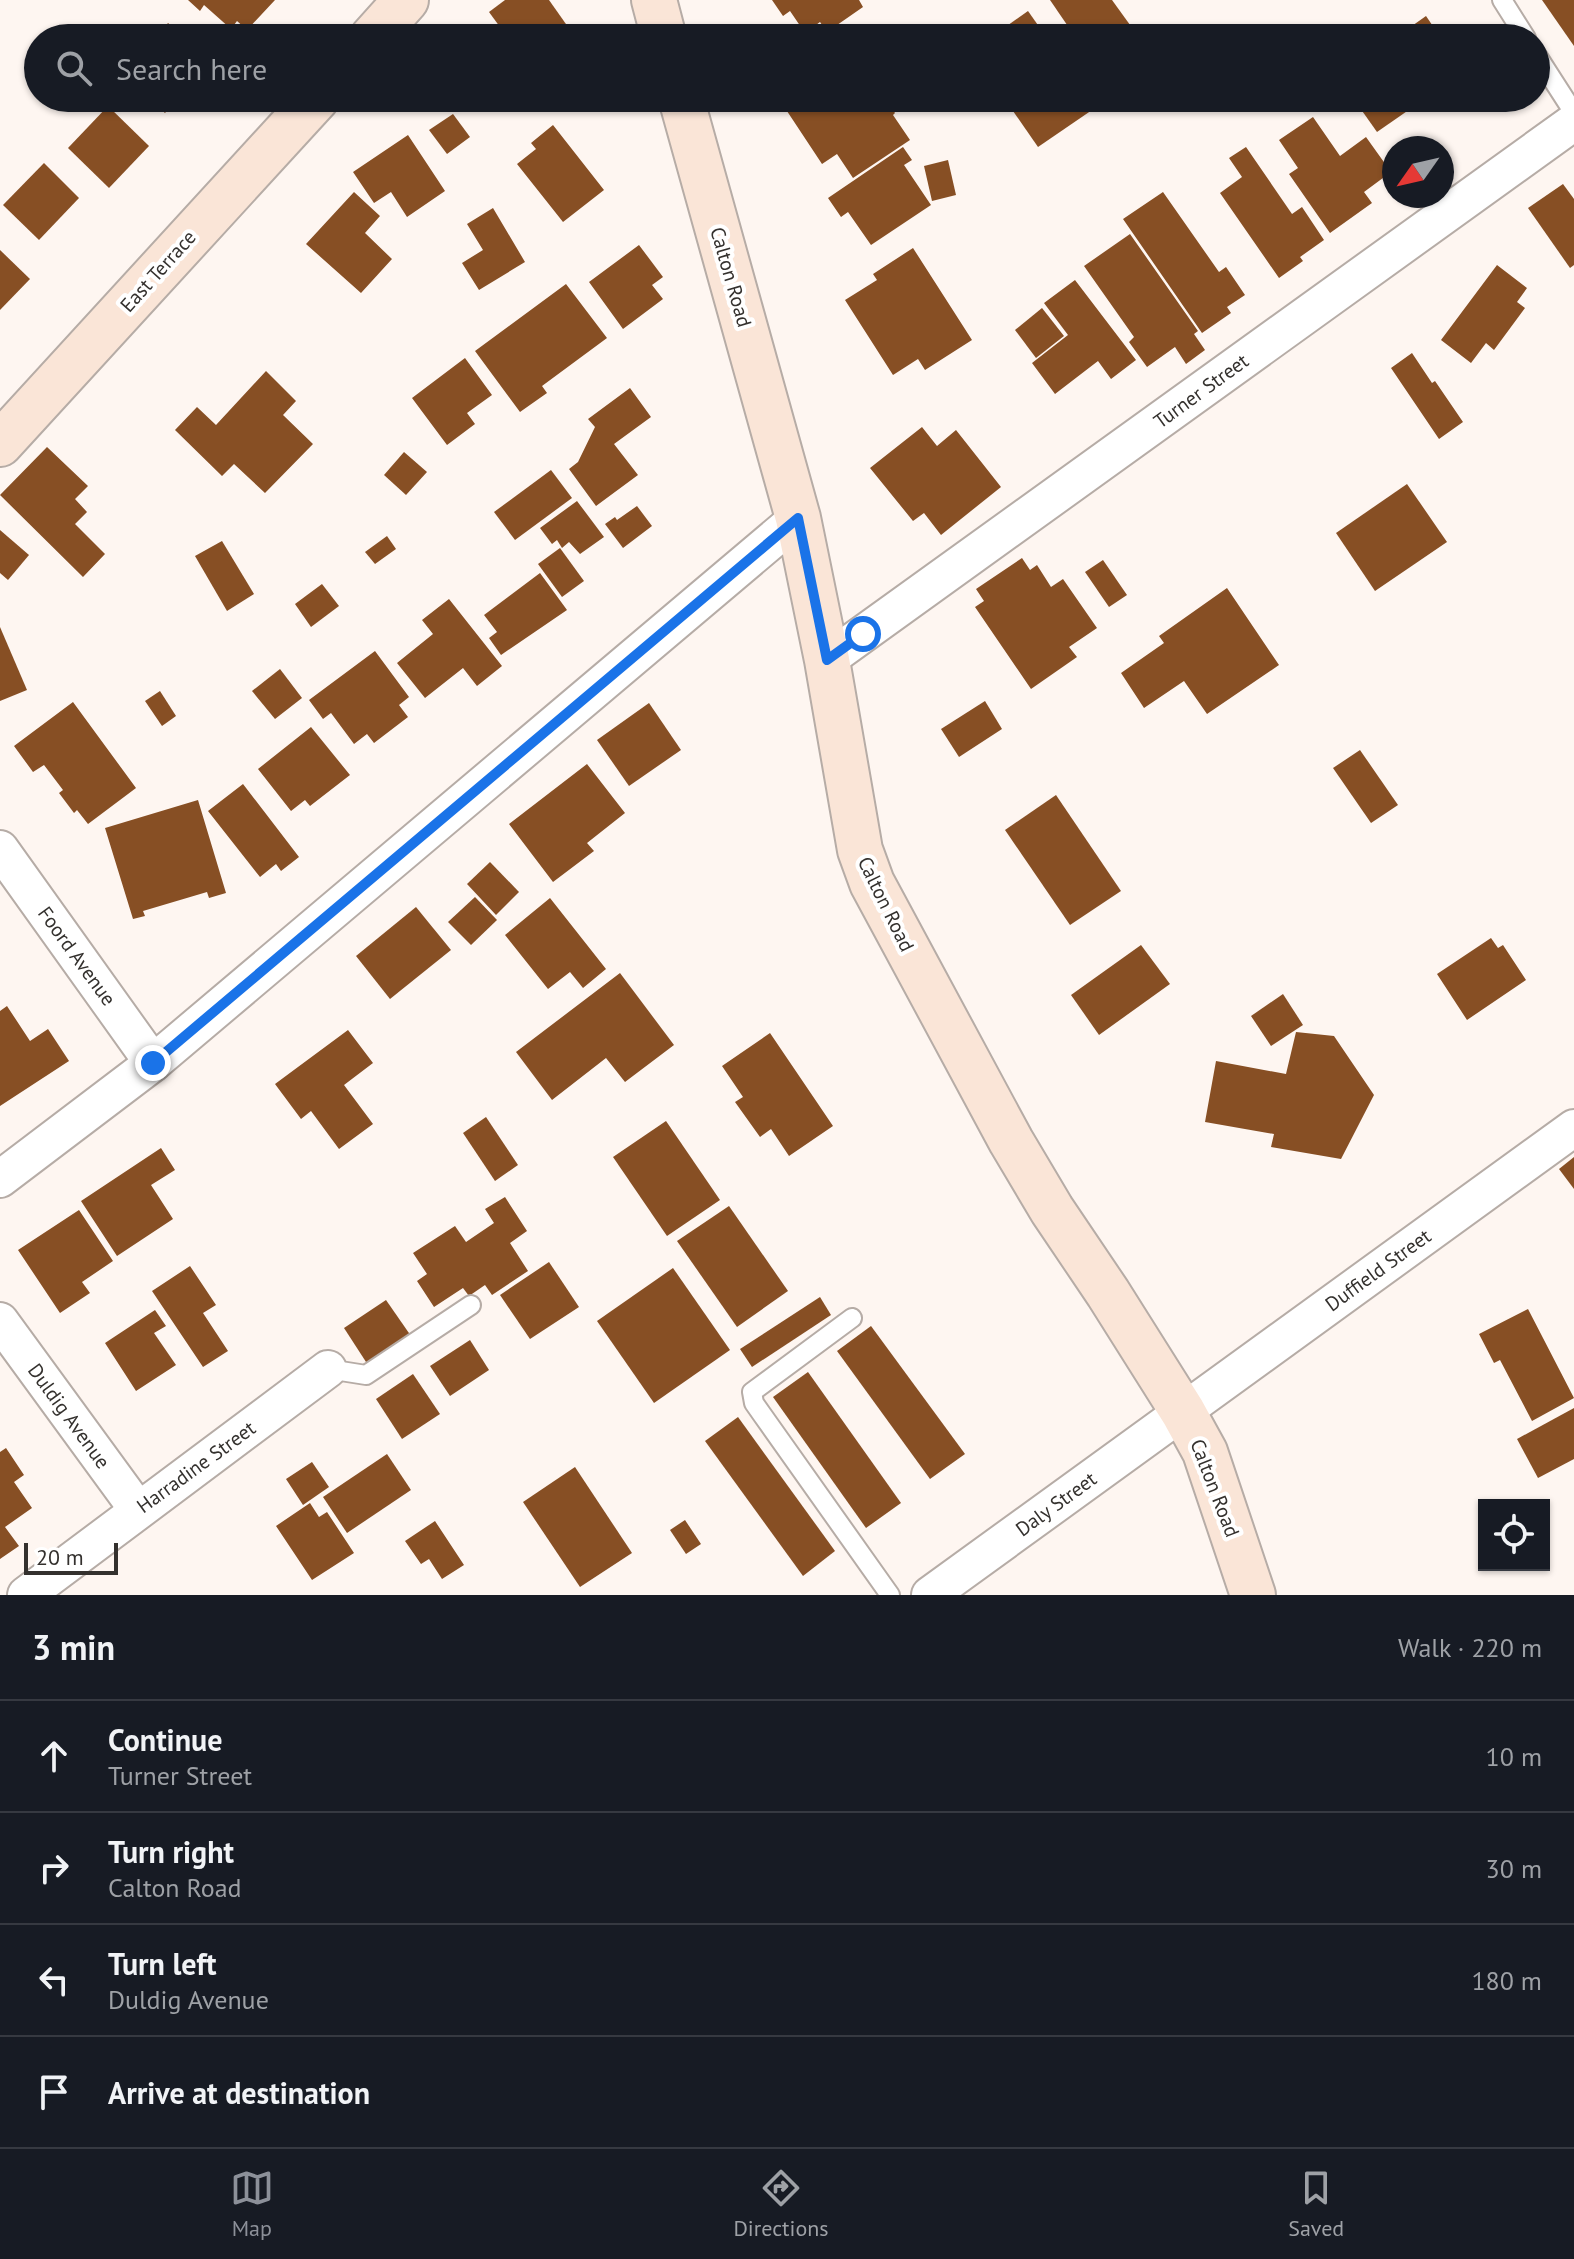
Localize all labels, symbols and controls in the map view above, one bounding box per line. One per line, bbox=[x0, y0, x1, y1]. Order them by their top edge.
search box bbox=[24, 24, 1550, 112]
icon: search bbox=[52, 46, 96, 90]
text: Search here bbox=[116, 49, 267, 88]
north arrow bbox=[1382, 136, 1454, 208]
street label: Calton Road bbox=[704, 224, 758, 330]
street label: East Terrace bbox=[114, 225, 202, 317]
street label: Turner Street bbox=[1148, 348, 1254, 434]
route start bbox=[845, 616, 881, 652]
street label: Calton Road bbox=[852, 852, 920, 956]
street label: Foord Avenue bbox=[32, 901, 122, 1011]
route end bbox=[135, 1045, 171, 1081]
street label: Duffield Street bbox=[1320, 1223, 1436, 1317]
street label: Duldig Avenue bbox=[22, 1358, 116, 1474]
street label: Harradine Street bbox=[132, 1415, 261, 1519]
street label: Calton Road bbox=[1184, 1435, 1246, 1541]
street label: Daly Street bbox=[1010, 1466, 1102, 1542]
map controls bbox=[1478, 1499, 1550, 1571]
button: locate bbox=[1478, 1499, 1550, 1571]
scale bar bbox=[24, 1539, 118, 1575]
text: 20 m bbox=[36, 1543, 84, 1571]
text: 3 min bbox=[32, 1625, 115, 1669]
text: Walk · 220 m bbox=[1398, 1631, 1542, 1664]
text: Continue bbox=[108, 1720, 222, 1759]
icon: ahead bbox=[32, 1734, 76, 1778]
text: 10 m bbox=[1486, 1740, 1542, 1773]
text: Turner Street bbox=[108, 1759, 252, 1792]
text: Turn right bbox=[108, 1832, 234, 1871]
icon: right bbox=[32, 1846, 76, 1890]
text: 30 m bbox=[1486, 1852, 1542, 1885]
text: Calton Road bbox=[108, 1871, 242, 1904]
text: Turn left bbox=[108, 1944, 216, 1983]
icon: left bbox=[32, 1958, 76, 2002]
text: 180 m bbox=[1471, 1964, 1542, 1997]
text: Duldig Avenue bbox=[108, 1983, 269, 2016]
icon: arrive bbox=[32, 2070, 76, 2114]
text: Arrive at destination bbox=[108, 2073, 370, 2112]
tab: Map bbox=[230, 2166, 274, 2242]
tab: Directions bbox=[733, 2166, 829, 2242]
tab: Saved bbox=[1288, 2166, 1344, 2242]

